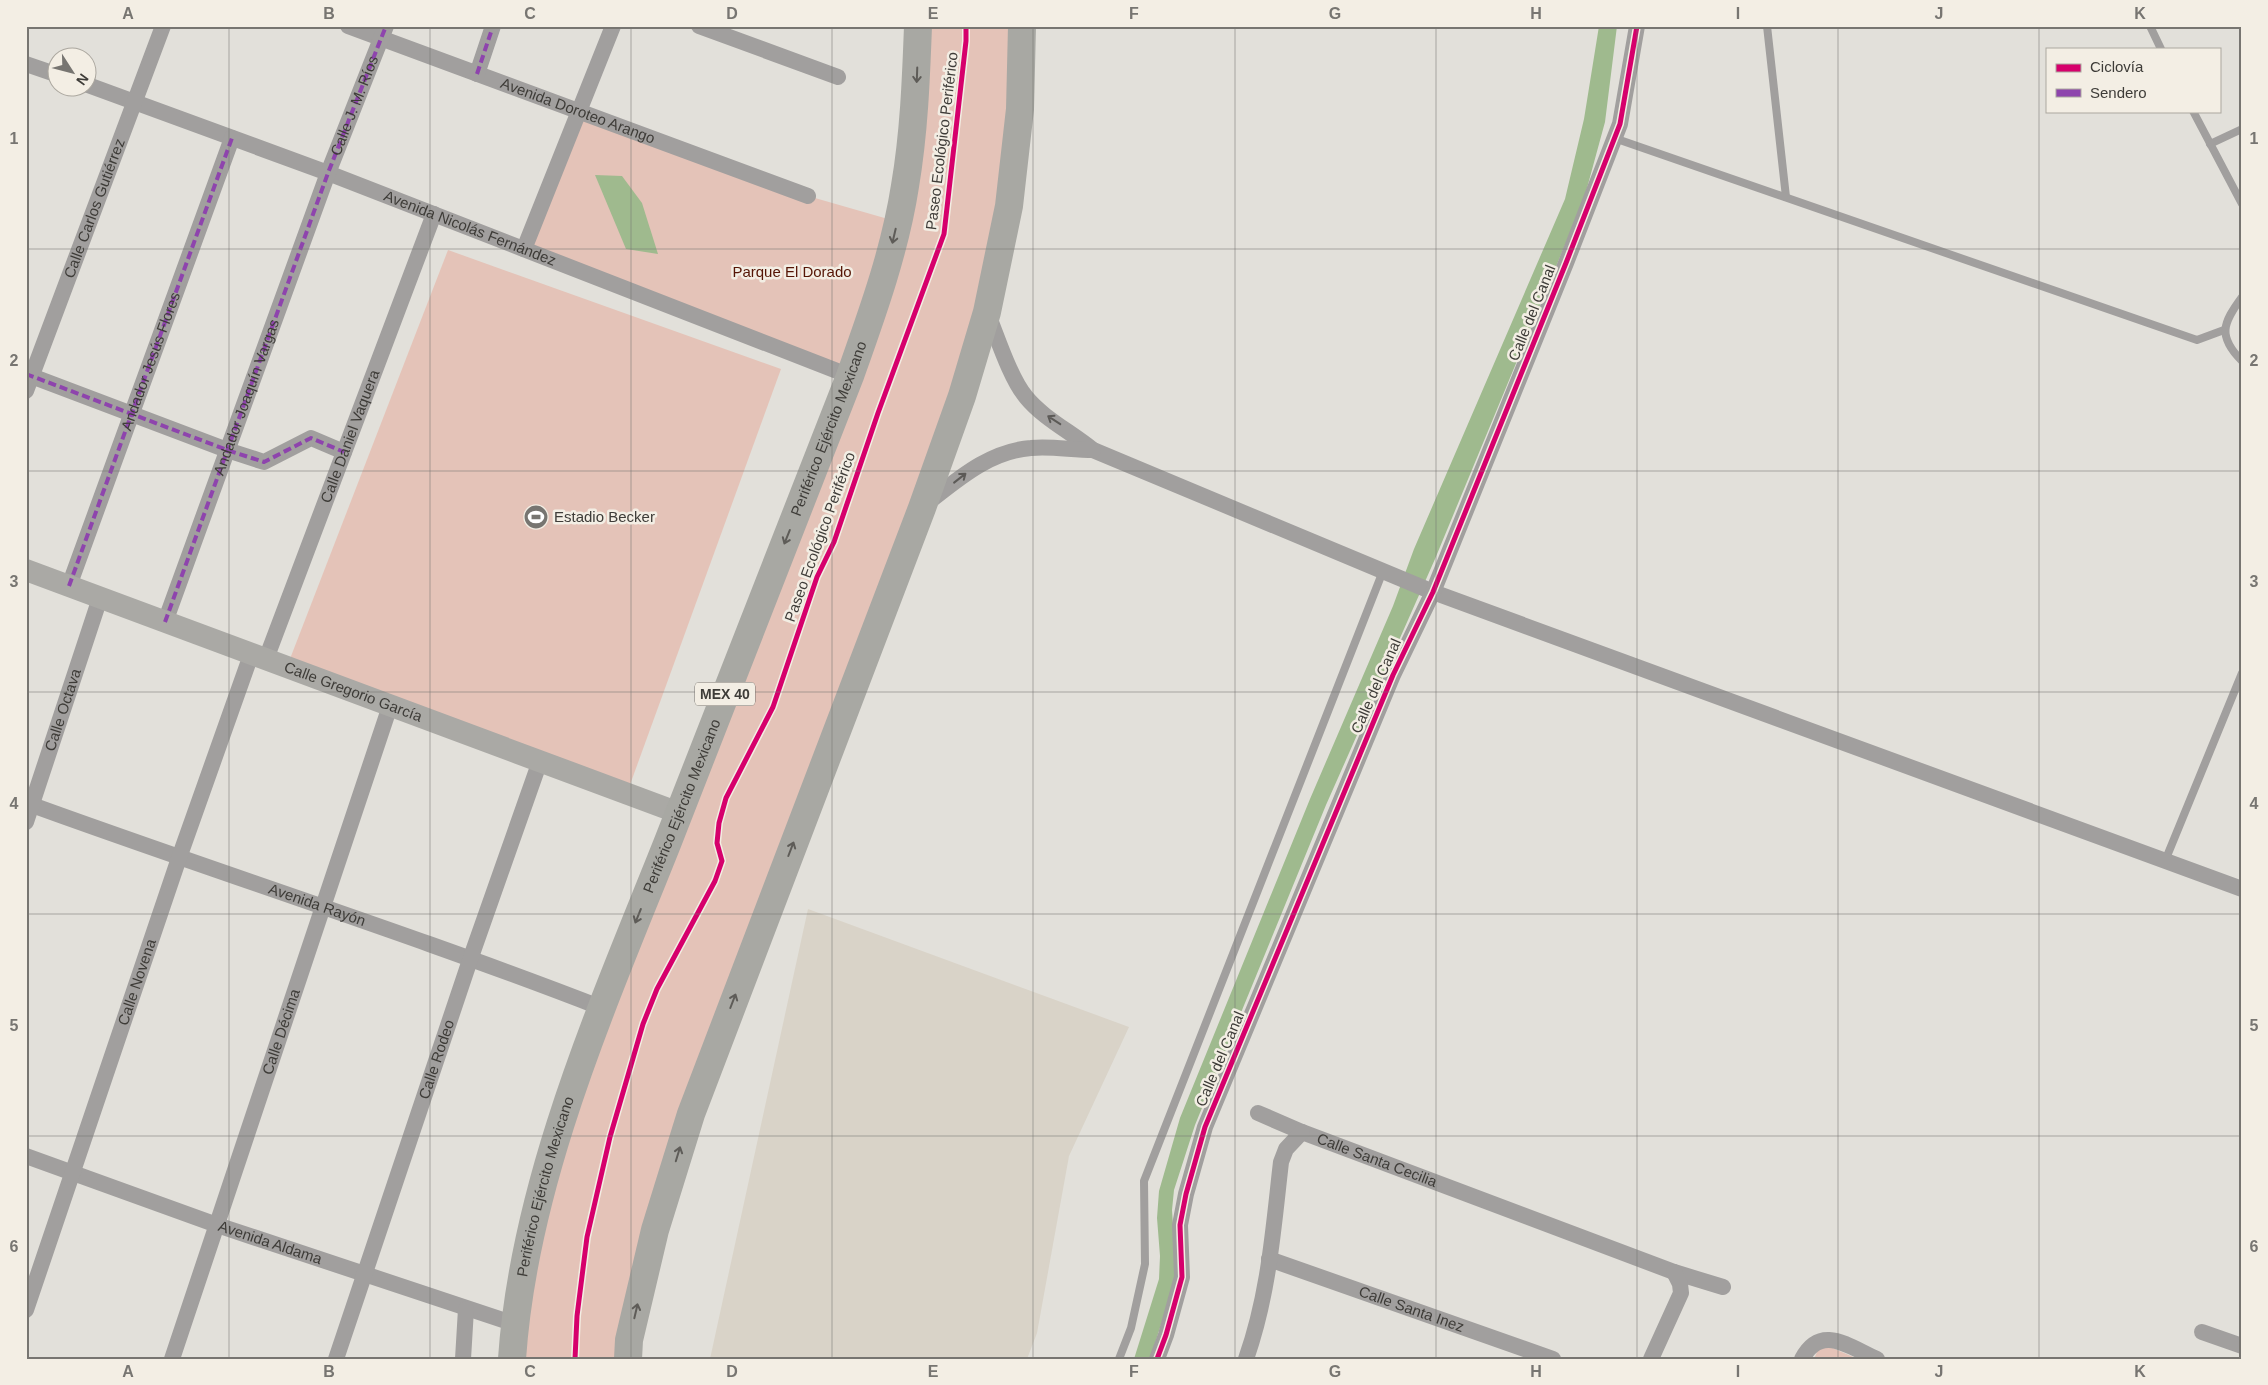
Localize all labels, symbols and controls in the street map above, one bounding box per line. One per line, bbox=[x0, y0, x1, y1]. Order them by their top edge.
text: A bbox=[122, 5, 134, 22]
text: B bbox=[323, 5, 335, 22]
text: C bbox=[524, 5, 536, 22]
text: D bbox=[726, 5, 738, 22]
text: E bbox=[928, 5, 939, 22]
text: F bbox=[1129, 5, 1139, 22]
text: G bbox=[1329, 5, 1341, 22]
text: H bbox=[1530, 5, 1542, 22]
text: I bbox=[1736, 5, 1740, 22]
text: J bbox=[1935, 5, 1943, 22]
text: K bbox=[2134, 5, 2146, 22]
north arrow bbox=[48, 48, 98, 98]
legend bbox=[2046, 48, 2220, 112]
street label: Paseo Ecológico Periférico bbox=[922, 51, 961, 231]
street label: Calle J. M. Ríos bbox=[327, 53, 381, 158]
text: Ciclovía bbox=[2090, 58, 2144, 75]
one-way arrow bbox=[912, 67, 921, 83]
text: N bbox=[73, 71, 92, 88]
street label: Avenida Doroteo Arango bbox=[498, 74, 657, 147]
text: Sendero bbox=[2090, 84, 2147, 101]
text: 1 bbox=[10, 130, 19, 147]
text: 1 bbox=[2250, 130, 2259, 147]
street label: Calle Carlos Gutiérrez bbox=[60, 136, 128, 280]
street label: Avenida Nicolás Fernández bbox=[382, 187, 559, 269]
one-way arrow bbox=[889, 227, 898, 243]
street label: Calle del Canal bbox=[1505, 262, 1558, 363]
park label: Parque El Dorado bbox=[732, 263, 852, 280]
street label: Andador Jesús Flores bbox=[117, 290, 183, 433]
street label: Andador Joaquín Vargas bbox=[210, 317, 282, 478]
street label: Periférico Ejército Mexicano bbox=[787, 339, 870, 518]
text: 2 bbox=[10, 352, 19, 369]
text: 2 bbox=[2250, 352, 2259, 369]
street label: Calle Daniel Vaquera bbox=[317, 367, 383, 505]
one-way arrow bbox=[1047, 415, 1061, 425]
street label: Paseo Ecológico Periférico bbox=[781, 450, 858, 624]
one-way arrow bbox=[953, 472, 966, 483]
sports icon: Estadio Becker bbox=[523, 504, 549, 530]
place label: Estadio Becker bbox=[554, 508, 655, 525]
one-way arrow bbox=[781, 529, 790, 544]
text: 3 bbox=[10, 573, 19, 590]
text: 3 bbox=[2250, 573, 2259, 590]
street label: Calle del Canal bbox=[1347, 636, 1404, 736]
street label: Calle Gregorio García bbox=[282, 658, 425, 725]
street label: Calle Octava bbox=[41, 666, 84, 753]
road number: MEX 40 bbox=[695, 682, 755, 706]
street label: Periférico Ejército Mexicano bbox=[639, 716, 724, 895]
text: 4 bbox=[10, 795, 19, 812]
text: 4 bbox=[2250, 795, 2259, 812]
one-way arrow bbox=[787, 842, 796, 857]
street label: Avenida Rayón bbox=[266, 880, 368, 929]
one-way arrow bbox=[633, 908, 642, 923]
street label: Calle Novena bbox=[114, 936, 159, 1028]
street label: Calle Décima bbox=[259, 986, 303, 1077]
one-way arrow bbox=[729, 994, 738, 1009]
street label: Calle del Canal bbox=[1192, 1009, 1247, 1109]
text: 5 bbox=[10, 1017, 19, 1034]
street label: Calle Rodeo bbox=[415, 1017, 457, 1101]
text: 5 bbox=[2250, 1017, 2259, 1034]
street label: Periférico Ejército Mexicano bbox=[513, 1094, 577, 1278]
street label: Calle Santa Cecilia bbox=[1315, 1129, 1440, 1190]
one-way arrow bbox=[674, 1146, 684, 1162]
street label: Avenida Aldama bbox=[216, 1217, 325, 1267]
text: 6 bbox=[10, 1238, 19, 1255]
text: 6 bbox=[2250, 1238, 2259, 1255]
street label: Calle Santa Inez bbox=[1357, 1282, 1466, 1335]
one-way arrow bbox=[632, 1303, 641, 1319]
text: A bbox=[122, 1363, 134, 1380]
text: B bbox=[323, 1363, 335, 1380]
text: C bbox=[524, 1363, 536, 1380]
text: D bbox=[726, 1363, 738, 1380]
text: E bbox=[928, 1363, 939, 1380]
text: F bbox=[1129, 1363, 1139, 1380]
text: G bbox=[1329, 1363, 1341, 1380]
text: H bbox=[1530, 1363, 1542, 1380]
text: I bbox=[1736, 1363, 1740, 1380]
text: J bbox=[1935, 1363, 1943, 1380]
text: K bbox=[2134, 1363, 2146, 1380]

